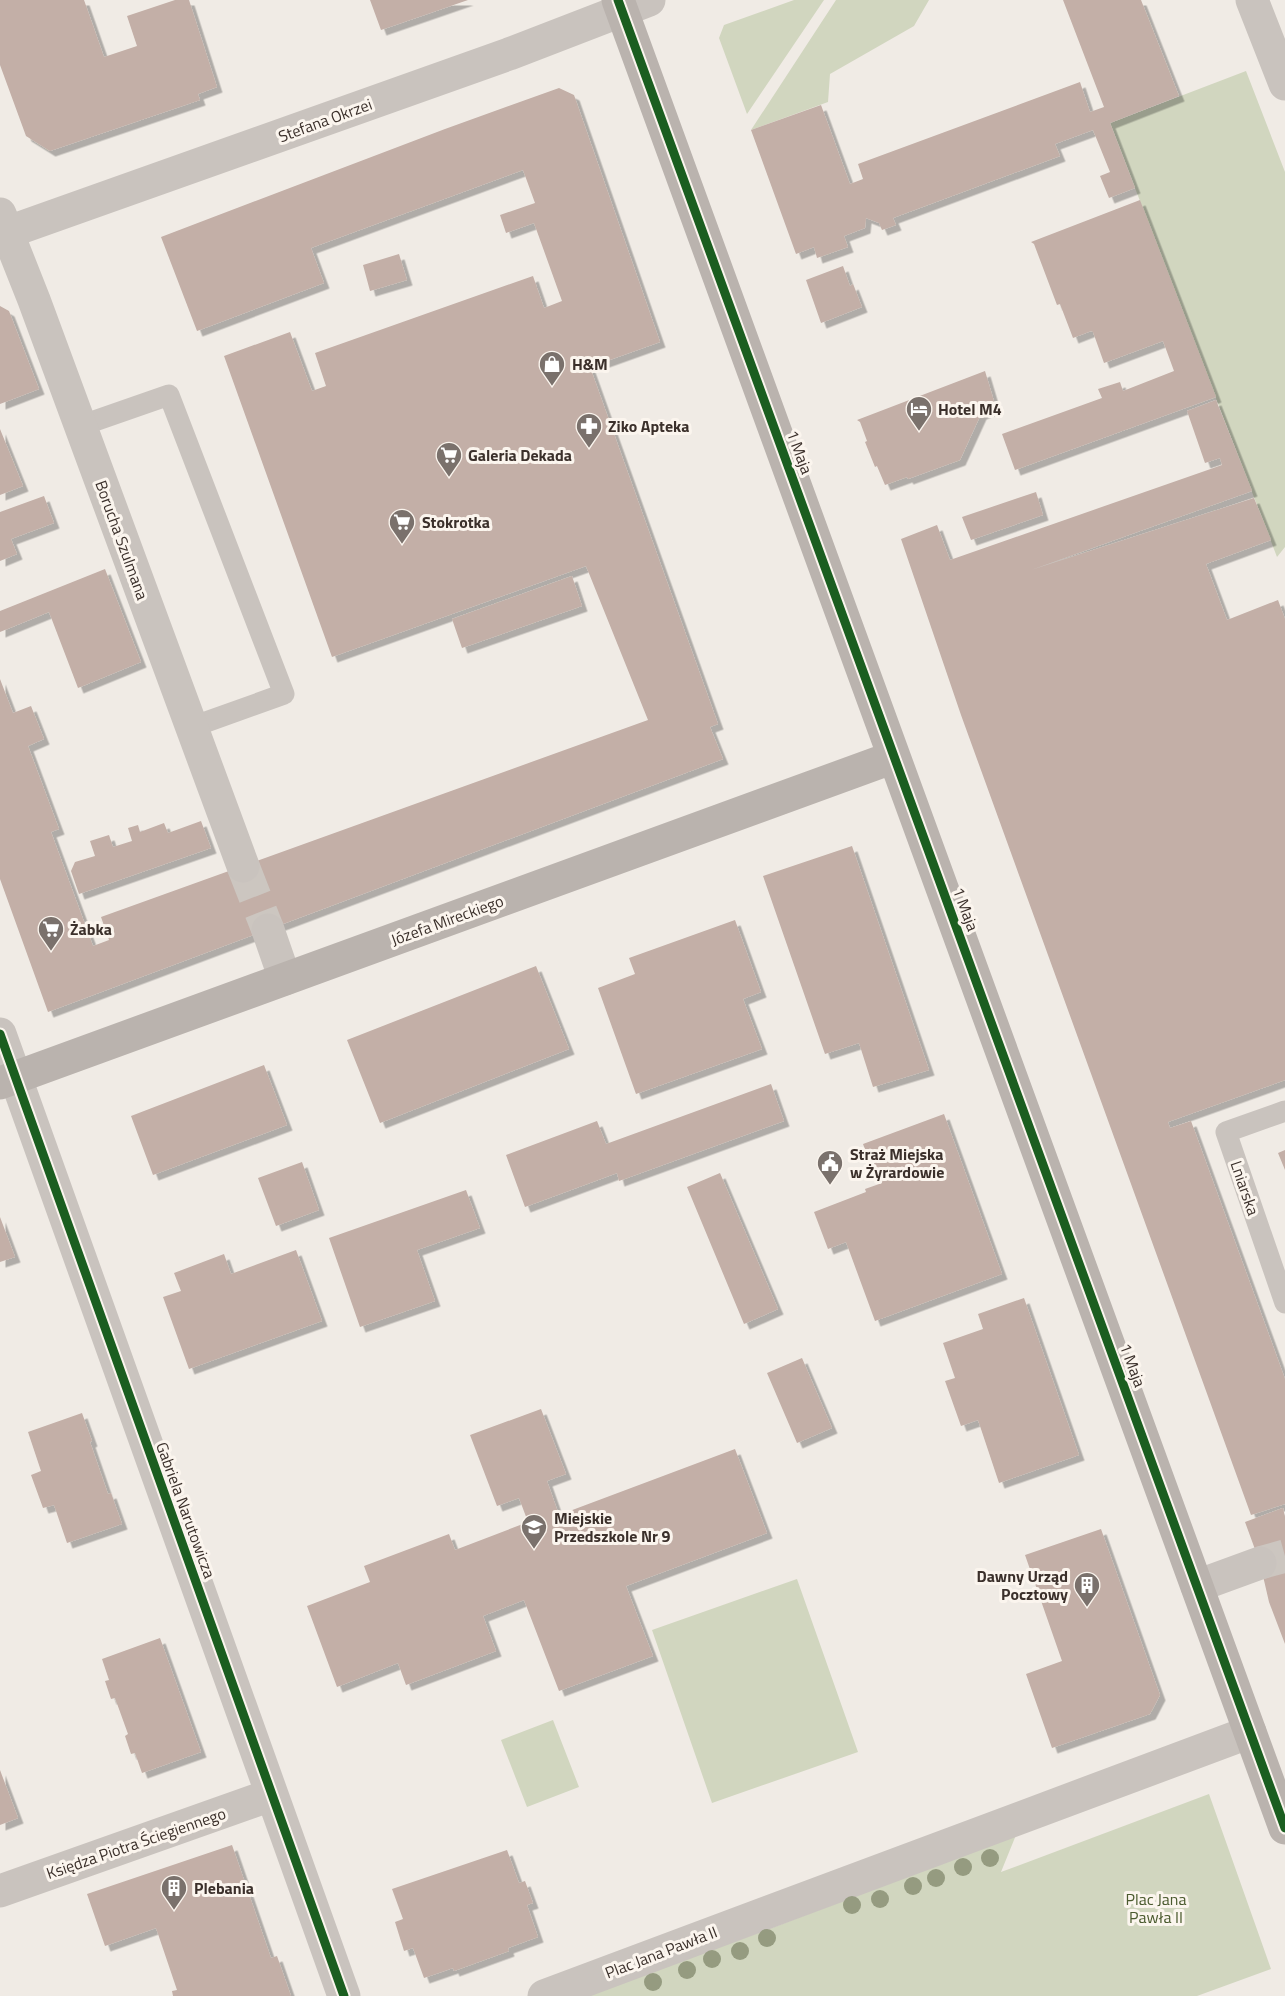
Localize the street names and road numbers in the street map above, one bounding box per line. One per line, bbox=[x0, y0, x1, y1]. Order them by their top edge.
street label: Stefana Okrzei bbox=[275, 92, 375, 148]
street label: 1 Maja bbox=[781, 427, 819, 477]
street label: Borucha Szulmana bbox=[89, 477, 155, 603]
street label: 1 Maja bbox=[947, 884, 985, 934]
street label: Józefa Mireckiego bbox=[387, 888, 507, 952]
street label: Lniarska bbox=[1224, 1157, 1266, 1219]
street label: 1 Maja bbox=[1114, 1340, 1152, 1390]
street label: Gabriela Narutowicza bbox=[150, 1438, 222, 1582]
street label: Księdza Piotra Ściegiennego bbox=[43, 1801, 229, 1885]
street label: Plac Jana Pawła II bbox=[601, 1920, 721, 1984]

